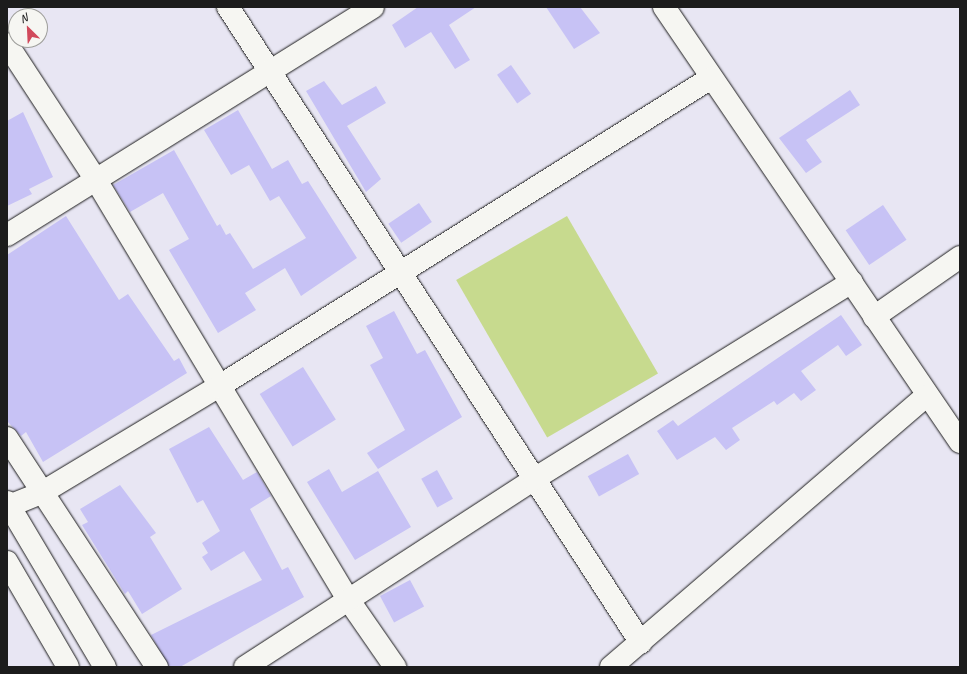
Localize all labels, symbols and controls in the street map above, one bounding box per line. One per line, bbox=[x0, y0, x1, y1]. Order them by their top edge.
north arrow bbox=[8, 8, 48, 48]
text: N bbox=[18, 10, 29, 26]

